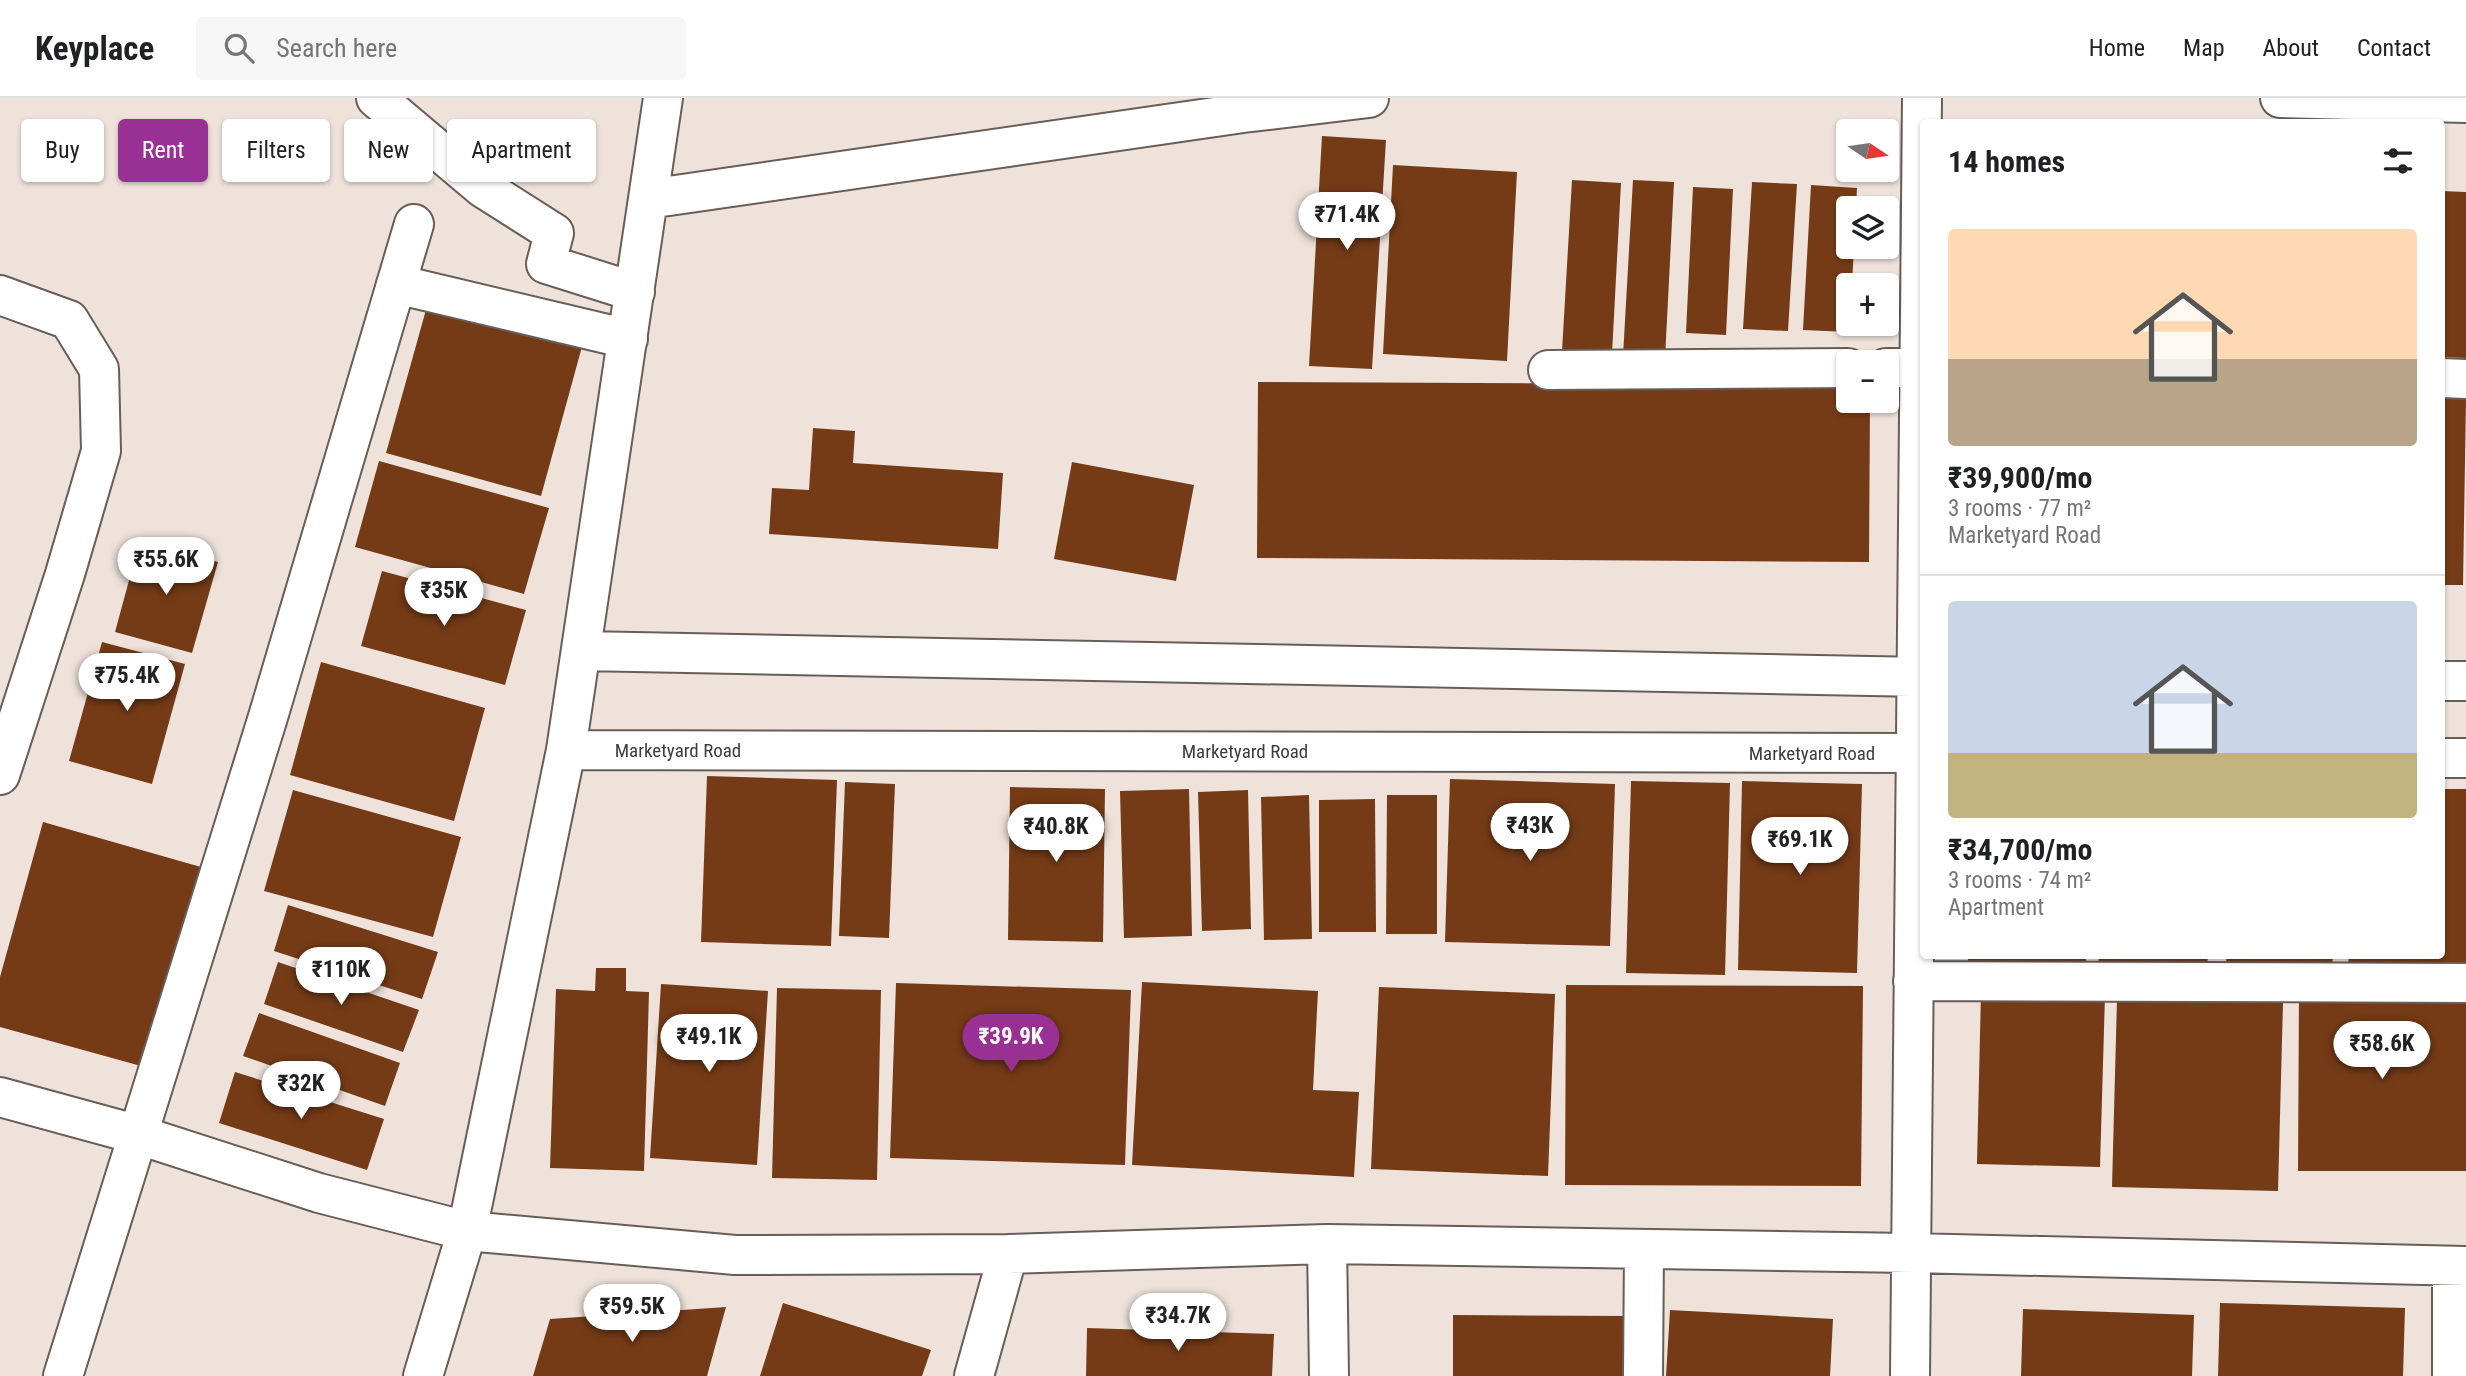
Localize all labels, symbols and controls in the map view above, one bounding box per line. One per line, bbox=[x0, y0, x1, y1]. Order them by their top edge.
search box bbox=[196, 17, 686, 80]
text: Keyplace bbox=[35, 29, 154, 68]
icon: search bbox=[220, 29, 258, 67]
text: Search here bbox=[276, 33, 397, 63]
text: Home bbox=[2089, 34, 2145, 62]
text: Map bbox=[2183, 34, 2225, 62]
text: About bbox=[2263, 34, 2319, 62]
text: Contact bbox=[2357, 34, 2431, 62]
chip: Buy bbox=[21, 119, 104, 182]
chip: Rent bbox=[118, 119, 208, 182]
chip: Filters bbox=[222, 119, 330, 182]
chip: New bbox=[344, 119, 433, 182]
chip: Apartment bbox=[447, 119, 596, 182]
north arrow bbox=[1836, 119, 1899, 182]
map controls bbox=[1836, 119, 1899, 413]
icon: filters bbox=[2379, 142, 2417, 180]
text: 14 homes bbox=[1948, 144, 2065, 179]
pin: ₹71.4K bbox=[1290, 192, 1404, 252]
button: layers bbox=[1836, 196, 1899, 259]
text: ₹71.4K bbox=[1314, 201, 1380, 228]
button: + bbox=[1836, 273, 1899, 336]
icon: home bbox=[2120, 274, 2246, 400]
button: − bbox=[1836, 350, 1899, 413]
text: ₹39,900/mo bbox=[1948, 460, 2092, 495]
text: 3 rooms · 77 m² bbox=[1948, 495, 2091, 522]
text: Marketyard Road bbox=[1948, 522, 2101, 549]
pin: ₹55.6K bbox=[109, 538, 223, 597]
text: ₹55.6K bbox=[133, 546, 199, 573]
pin: ₹35K bbox=[403, 568, 485, 628]
text: ₹35K bbox=[421, 577, 467, 604]
icon: home bbox=[2120, 646, 2246, 772]
pin: ₹75.4K bbox=[70, 654, 184, 713]
text: ₹75.4K bbox=[94, 662, 160, 689]
street label: Marketyard Road bbox=[615, 739, 741, 762]
street label: Marketyard Road bbox=[1182, 740, 1308, 763]
street label: Marketyard Road bbox=[1749, 742, 1875, 765]
pin: ₹40.8K bbox=[999, 804, 1113, 864]
pin: ₹43K bbox=[1489, 804, 1571, 863]
text: ₹43K bbox=[1507, 812, 1553, 839]
text: ₹40.8K bbox=[1023, 813, 1089, 840]
pin: ₹69.1K bbox=[1743, 818, 1857, 877]
text: ₹69.1K bbox=[1767, 826, 1833, 853]
text: ₹34,700/mo bbox=[1948, 832, 2092, 867]
text: 3 rooms · 74 m² bbox=[1948, 867, 2091, 894]
text: Apartment bbox=[1948, 894, 2044, 921]
pin: ₹110K bbox=[292, 948, 390, 1007]
text: ₹110K bbox=[312, 956, 370, 983]
pin: ₹49.1K bbox=[652, 1014, 766, 1074]
pin: ₹39.9K bbox=[954, 1014, 1068, 1074]
pin: ₹58.6K bbox=[2325, 1021, 2439, 1081]
text: ₹49.1K bbox=[676, 1023, 742, 1050]
text: ₹39.9K bbox=[978, 1023, 1044, 1050]
text: ₹58.6K bbox=[2349, 1030, 2415, 1057]
pin: ₹32K bbox=[260, 1062, 342, 1121]
text: ₹32K bbox=[278, 1070, 324, 1097]
pin: ₹59.5K bbox=[575, 1284, 689, 1344]
text: ₹59.5K bbox=[599, 1293, 665, 1320]
pin: ₹34.7K bbox=[1121, 1294, 1235, 1353]
text: ₹34.7K bbox=[1145, 1302, 1211, 1329]

